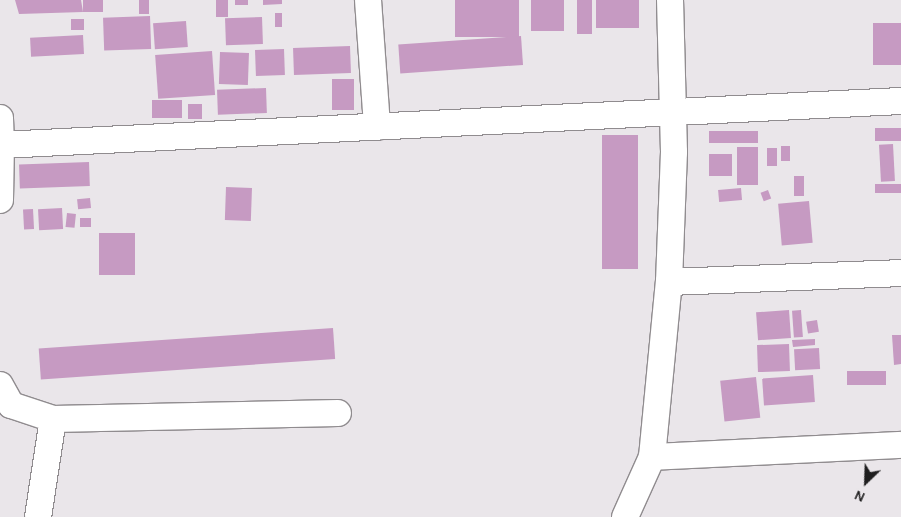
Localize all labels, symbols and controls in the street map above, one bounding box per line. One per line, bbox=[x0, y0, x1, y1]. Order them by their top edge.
north arrow bbox=[841, 457, 891, 507]
text: N bbox=[852, 486, 868, 506]

